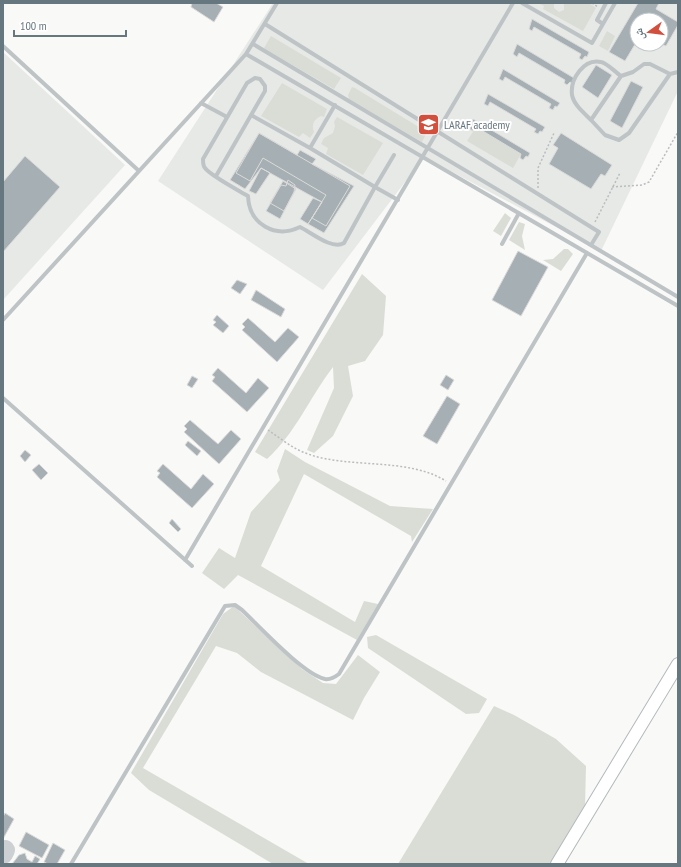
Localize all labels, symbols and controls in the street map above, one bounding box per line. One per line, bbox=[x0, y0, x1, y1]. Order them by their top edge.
scale bar bbox=[14, 12, 126, 38]
north arrow bbox=[629, 12, 669, 52]
text: 100 m bbox=[20, 18, 47, 33]
text: ش bbox=[631, 27, 648, 42]
school or university icon: LARAF academy bbox=[415, 111, 441, 137]
place label: LARAF academy bbox=[444, 117, 510, 132]

